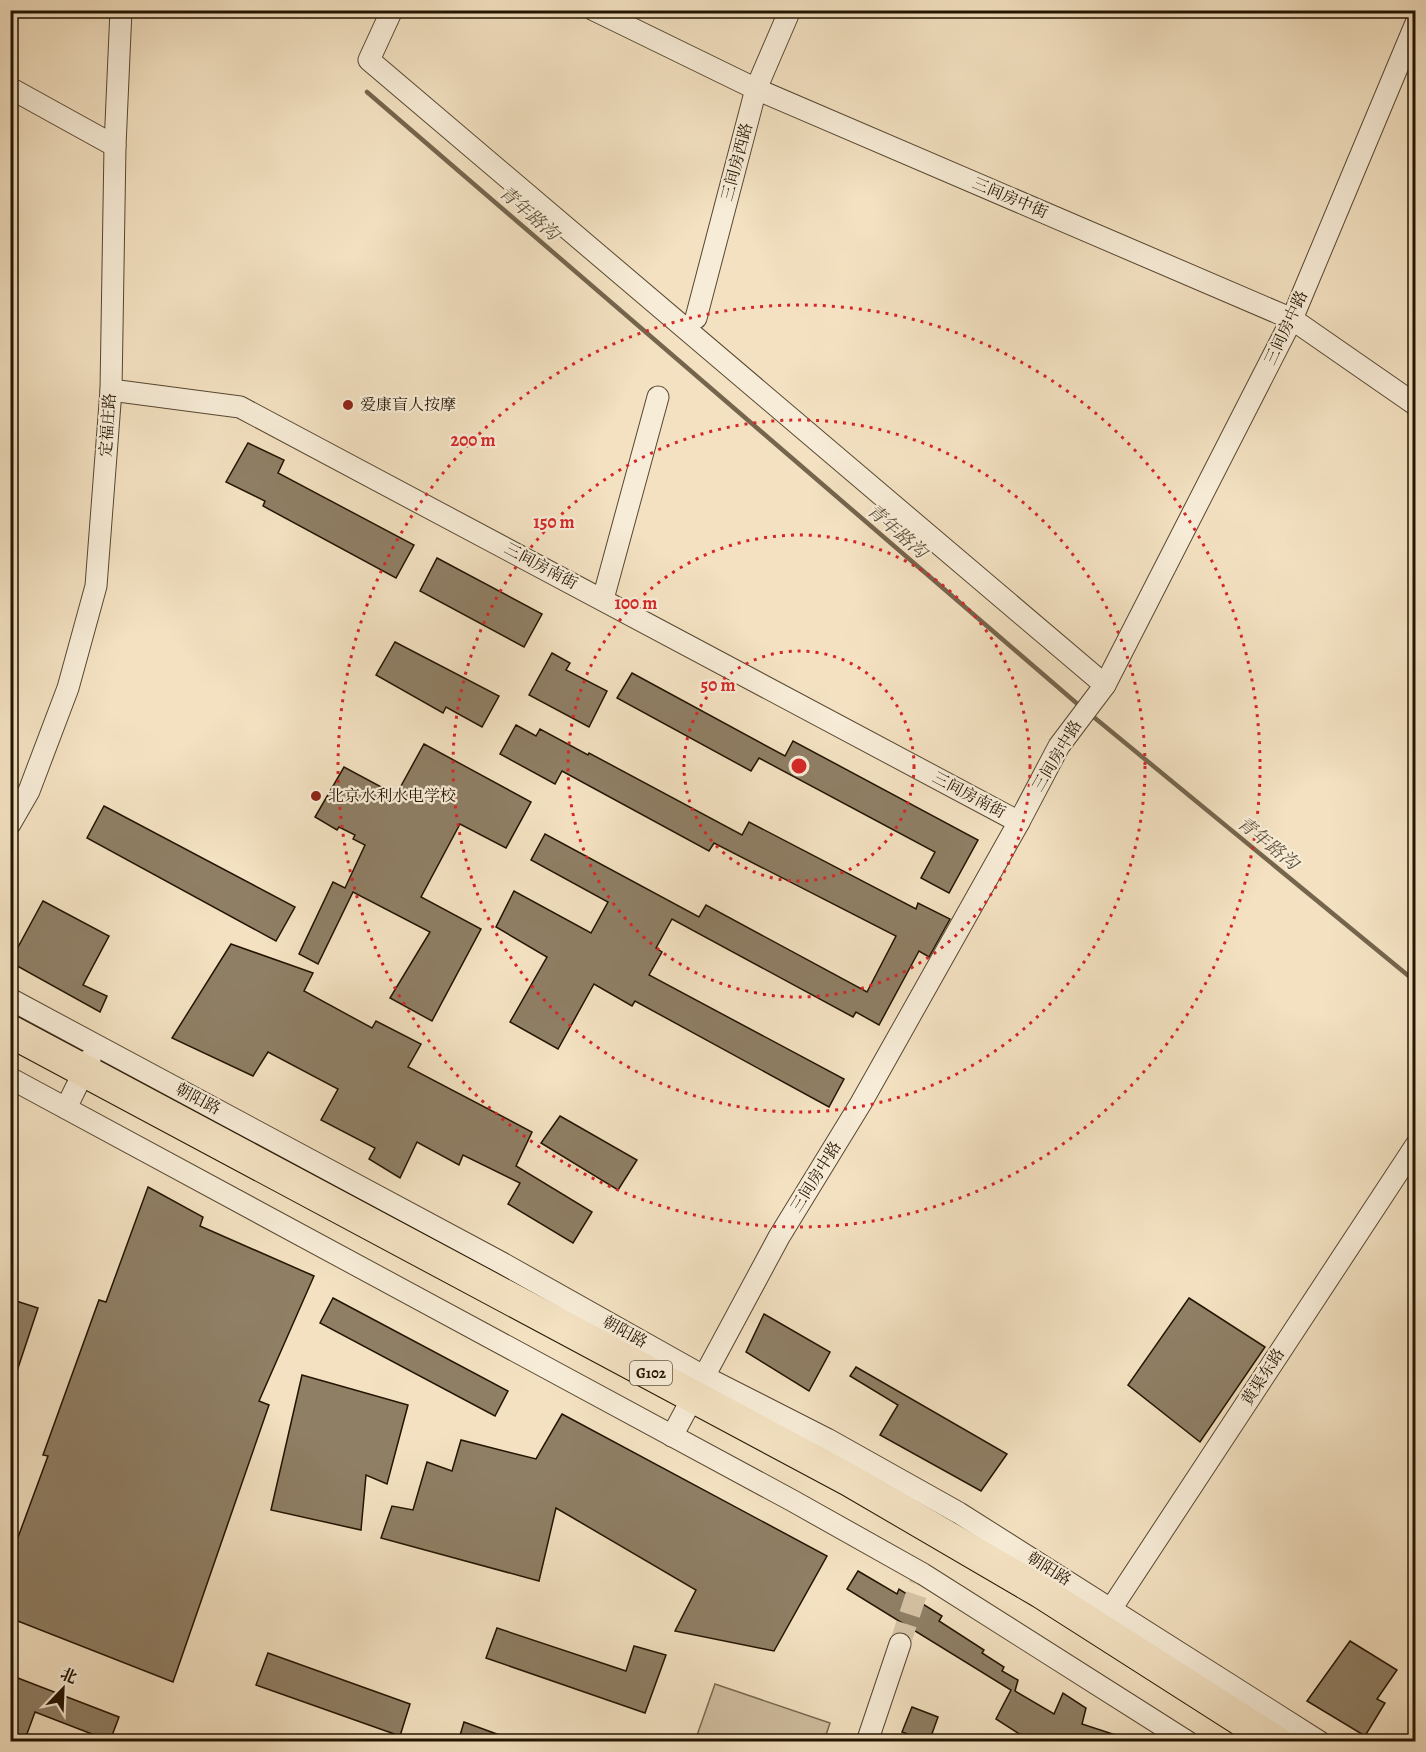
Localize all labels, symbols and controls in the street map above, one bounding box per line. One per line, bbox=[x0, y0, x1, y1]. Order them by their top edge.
street label: 三间房西路 bbox=[716, 121, 758, 203]
street label: 三间房中街 bbox=[969, 172, 1051, 224]
water label: 青年路沟 bbox=[494, 180, 566, 248]
street label: 三间房中路 bbox=[1259, 287, 1313, 369]
street label: 定福庄路 bbox=[95, 392, 121, 458]
place label: 爱康盲人按摩 bbox=[360, 394, 456, 416]
marker: 爱康盲人按摩 bbox=[341, 398, 355, 412]
text: 200 m bbox=[450, 428, 496, 452]
water label: 青年路沟 bbox=[862, 498, 934, 566]
text: 150 m bbox=[533, 510, 575, 534]
street label: 三间房南街 bbox=[501, 538, 581, 594]
text: 100 m bbox=[615, 591, 657, 615]
text: 50 m bbox=[701, 673, 735, 697]
street label: 三间房中路 bbox=[1027, 716, 1087, 796]
centre of rings bbox=[789, 756, 809, 776]
street label: 三间房南街 bbox=[929, 767, 1009, 823]
place label: 北京水利水电学校 bbox=[328, 785, 456, 807]
marker: 北京水利水电学校 bbox=[309, 789, 323, 803]
water label: 青年路沟 bbox=[1232, 811, 1306, 877]
street label: 朝阳路 bbox=[172, 1078, 224, 1120]
street label: 三间房中路 bbox=[785, 1137, 847, 1217]
street label: 朝阳路 bbox=[599, 1311, 651, 1353]
street label: 黄渠东路 bbox=[1236, 1344, 1290, 1410]
road number: G102 bbox=[630, 1361, 672, 1385]
street label: 朝阳路 bbox=[1023, 1547, 1075, 1591]
north arrow bbox=[33, 1659, 93, 1719]
text: 北 bbox=[57, 1663, 80, 1689]

